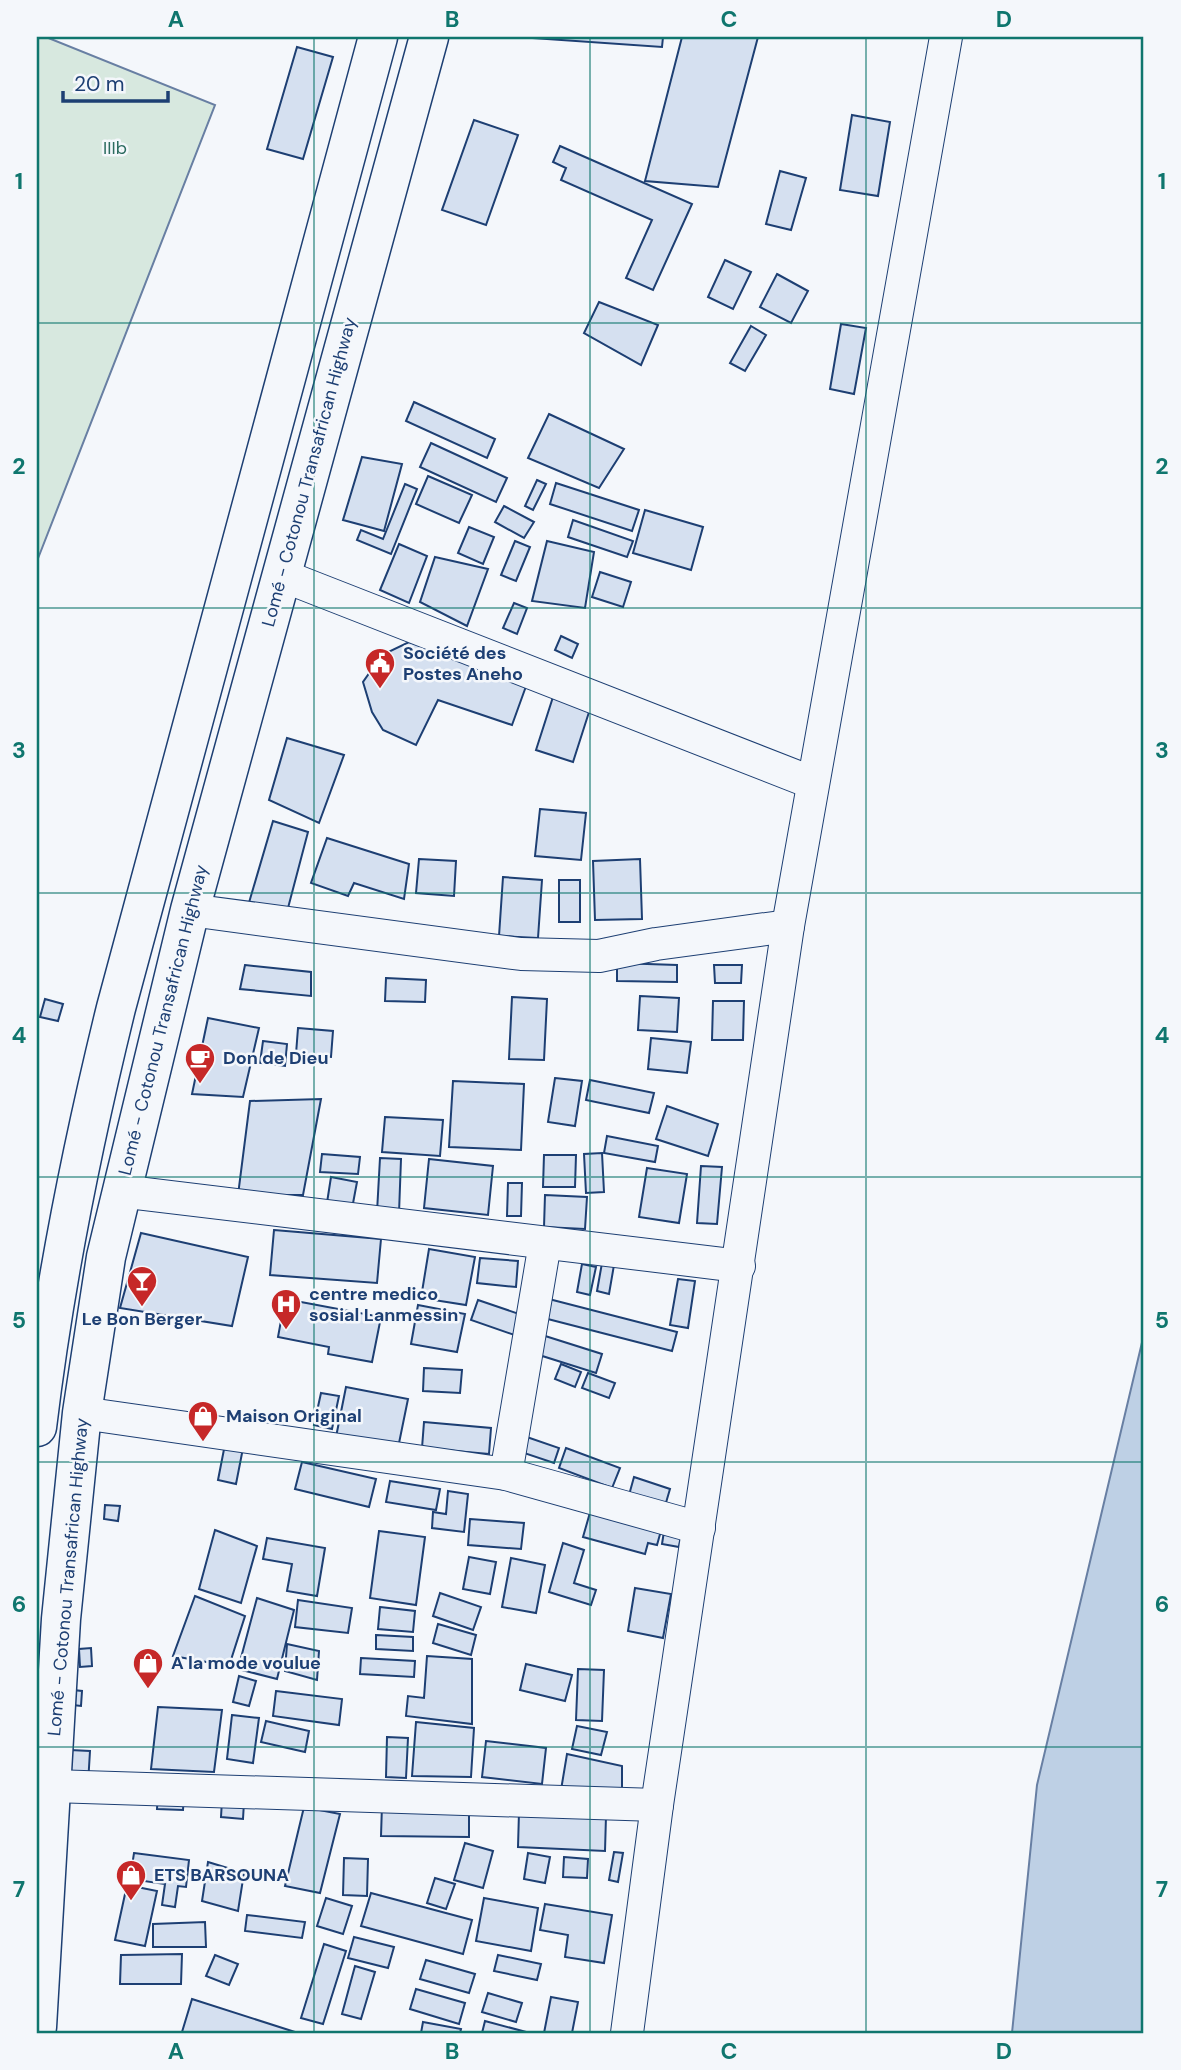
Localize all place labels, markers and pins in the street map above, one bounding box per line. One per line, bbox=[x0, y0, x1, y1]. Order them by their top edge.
place label: Société des Postes Aneho bbox=[403, 641, 523, 686]
public building icon: Société des Postes Aneho bbox=[363, 646, 397, 690]
cafe icon: Don de Dieu bbox=[183, 1041, 217, 1085]
place label: Don de Dieu bbox=[223, 1046, 328, 1070]
bar icon: Le Bon Berger bbox=[125, 1264, 159, 1308]
place label: centre medico sosial Lanmessin bbox=[309, 1282, 458, 1327]
hospital icon: centre medico sosial Lanmessin bbox=[269, 1287, 303, 1331]
place label: Le Bon Berger bbox=[82, 1307, 202, 1331]
shop icon: Maison Original bbox=[186, 1399, 220, 1443]
place label: Maison Original bbox=[226, 1404, 362, 1428]
shop icon: A la mode voulue bbox=[131, 1646, 165, 1690]
place label: A la mode voulue bbox=[171, 1651, 321, 1675]
shop icon: ETS BARSOUNA bbox=[114, 1858, 148, 1902]
place label: ETS BARSOUNA bbox=[154, 1863, 289, 1887]

